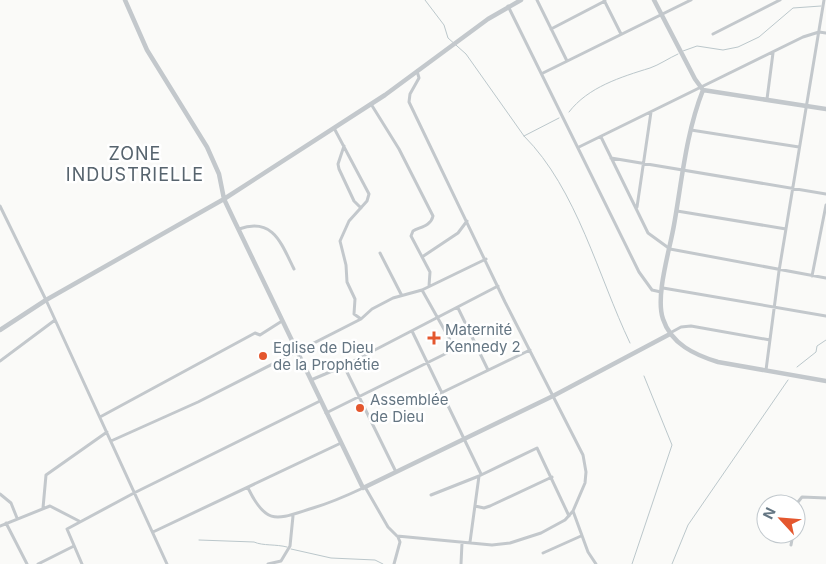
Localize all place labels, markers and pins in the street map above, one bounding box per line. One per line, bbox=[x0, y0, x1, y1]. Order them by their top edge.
place label: Maternité Kennedy 2 bbox=[445, 320, 521, 356]
marker: Maternité Kennedy 2 bbox=[427, 331, 441, 345]
place label: Eglise de Dieu de la Prophétie bbox=[273, 338, 379, 374]
marker: Eglise de Dieu de la Prophétie bbox=[257, 350, 269, 362]
place label: Assemblée de Dieu bbox=[370, 390, 448, 426]
marker: Assemblée de Dieu bbox=[354, 402, 366, 414]

